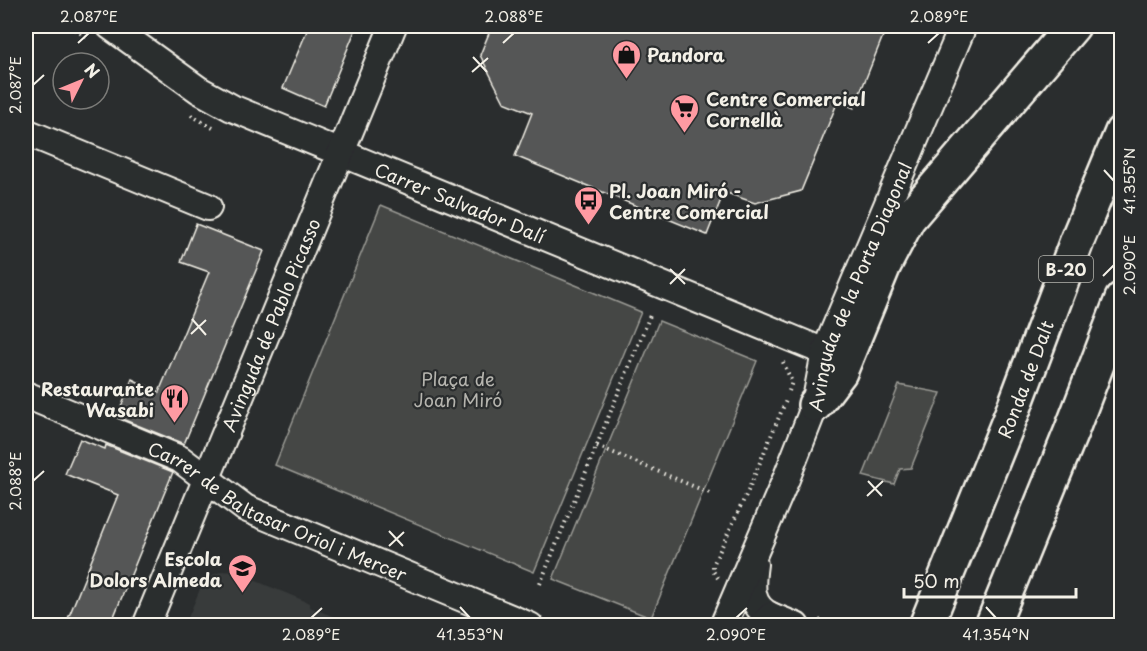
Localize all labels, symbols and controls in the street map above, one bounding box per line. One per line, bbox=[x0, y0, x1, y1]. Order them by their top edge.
text: 2.087°E bbox=[60, 4, 118, 27]
text: 2.088°E bbox=[484, 4, 544, 27]
text: 2.089°E bbox=[910, 4, 968, 27]
shop icon: Pandora bbox=[610, 38, 642, 80]
place label: Pandora bbox=[647, 41, 726, 68]
north arrow bbox=[51, 51, 111, 111]
text: 2.087°E bbox=[3, 56, 26, 114]
text: N bbox=[80, 57, 106, 83]
place label: Centre Comercial Cornellà bbox=[706, 85, 866, 133]
supermarket icon: Centre Comercial Cornellà bbox=[669, 92, 701, 134]
text: 41.355°N bbox=[1117, 147, 1140, 215]
street label: Carrer Salvador Dalí bbox=[371, 155, 550, 249]
street label: Avinguda de la Porta Diagonal bbox=[801, 157, 918, 414]
place label: Pl. Joan Miró - Centre Comercial bbox=[609, 177, 769, 225]
bus stop icon: Pl. Joan Miró - Centre Comercial bbox=[572, 184, 604, 226]
street label: Avinguda de Pablo Picasso bbox=[214, 214, 326, 435]
text: 2.090°E bbox=[1117, 235, 1140, 295]
road number: B-20 bbox=[1039, 256, 1093, 282]
street label: Ronda de Dalt bbox=[990, 316, 1059, 442]
park label: Plaça de Joan Miró bbox=[414, 365, 502, 413]
place label: Restaurante Wasabi bbox=[41, 375, 154, 423]
restaurant icon: Restaurante Wasabi bbox=[159, 382, 191, 424]
street label: Carrer de Baltasar Oriol i Mercer bbox=[144, 434, 412, 587]
text: 2.088°E bbox=[3, 451, 26, 511]
place label: Escola Dolors Almeda bbox=[90, 545, 223, 593]
school or university icon: Escola Dolors Almeda bbox=[227, 552, 259, 594]
scale bar bbox=[904, 561, 1076, 599]
text: 50 m bbox=[913, 567, 960, 594]
text: 2.089°E bbox=[282, 622, 340, 645]
text: 41.353°N bbox=[436, 622, 504, 645]
text: 2.090°E bbox=[706, 622, 766, 645]
text: 41.354°N bbox=[962, 622, 1030, 645]

